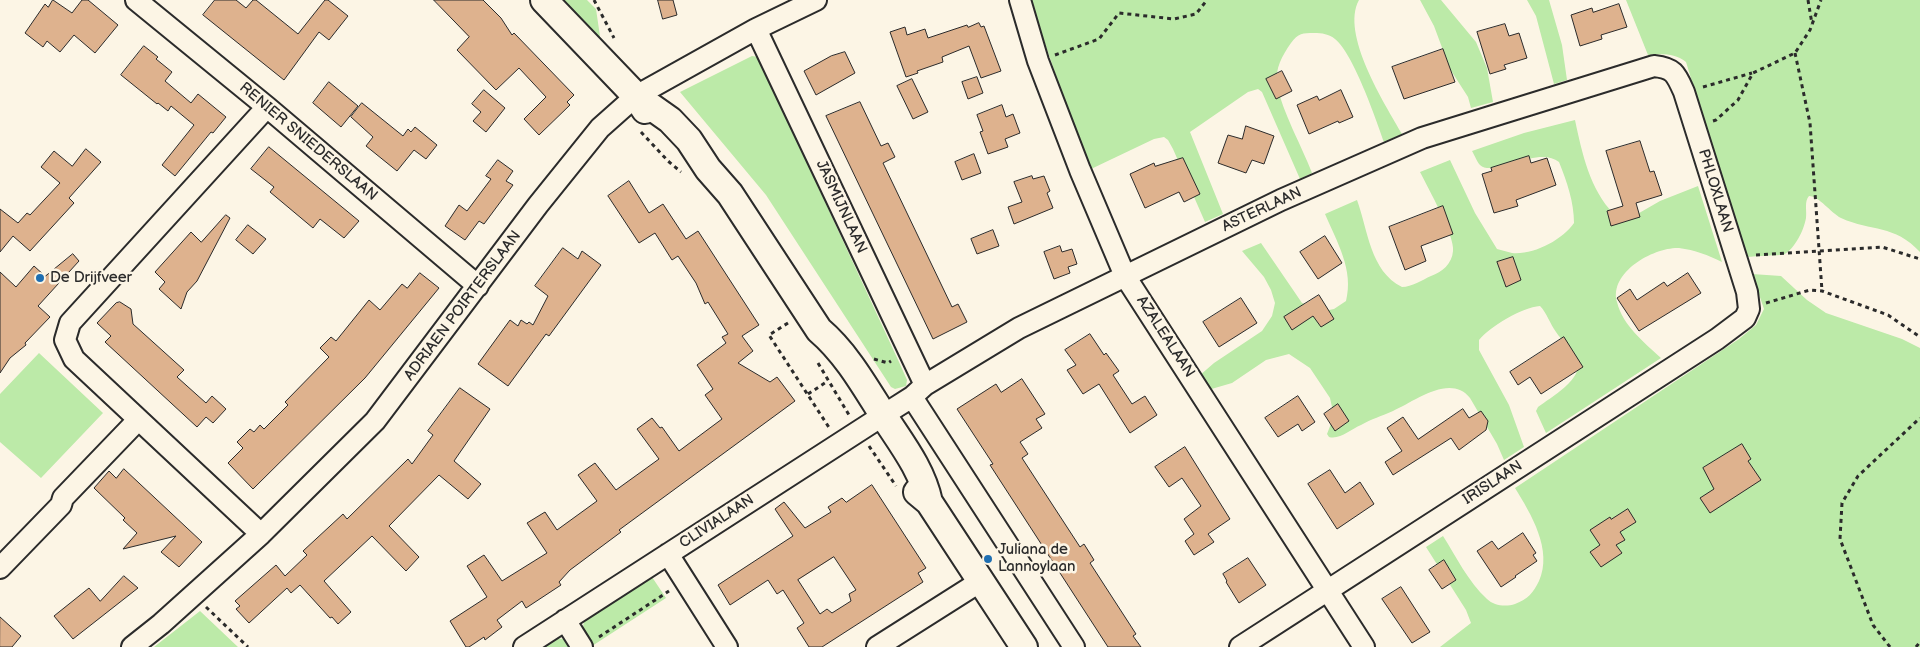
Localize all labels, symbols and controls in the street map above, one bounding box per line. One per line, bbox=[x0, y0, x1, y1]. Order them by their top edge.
street label: RENIER SNIEDERSLAAN bbox=[235, 79, 381, 205]
street label: PHLOXLAAN bbox=[1694, 147, 1736, 235]
street label: JASMIJNLAAN bbox=[812, 158, 870, 256]
street label: ASTERLAAN bbox=[1219, 184, 1305, 236]
street label: ADRIAEN POIRTERSLAAN bbox=[401, 228, 525, 384]
place label: De Drijfveer bbox=[50, 269, 132, 287]
marker: De Drijfveer bbox=[34, 272, 46, 284]
street label: AZALEALAAN bbox=[1132, 293, 1198, 381]
street label: IRISLAAN bbox=[1460, 457, 1526, 509]
street label: CLIVIALAAN bbox=[676, 491, 758, 553]
place label: Juliana de Lannoylaan bbox=[998, 541, 1075, 576]
marker: Juliana de Lannoylaan bbox=[982, 553, 994, 565]

